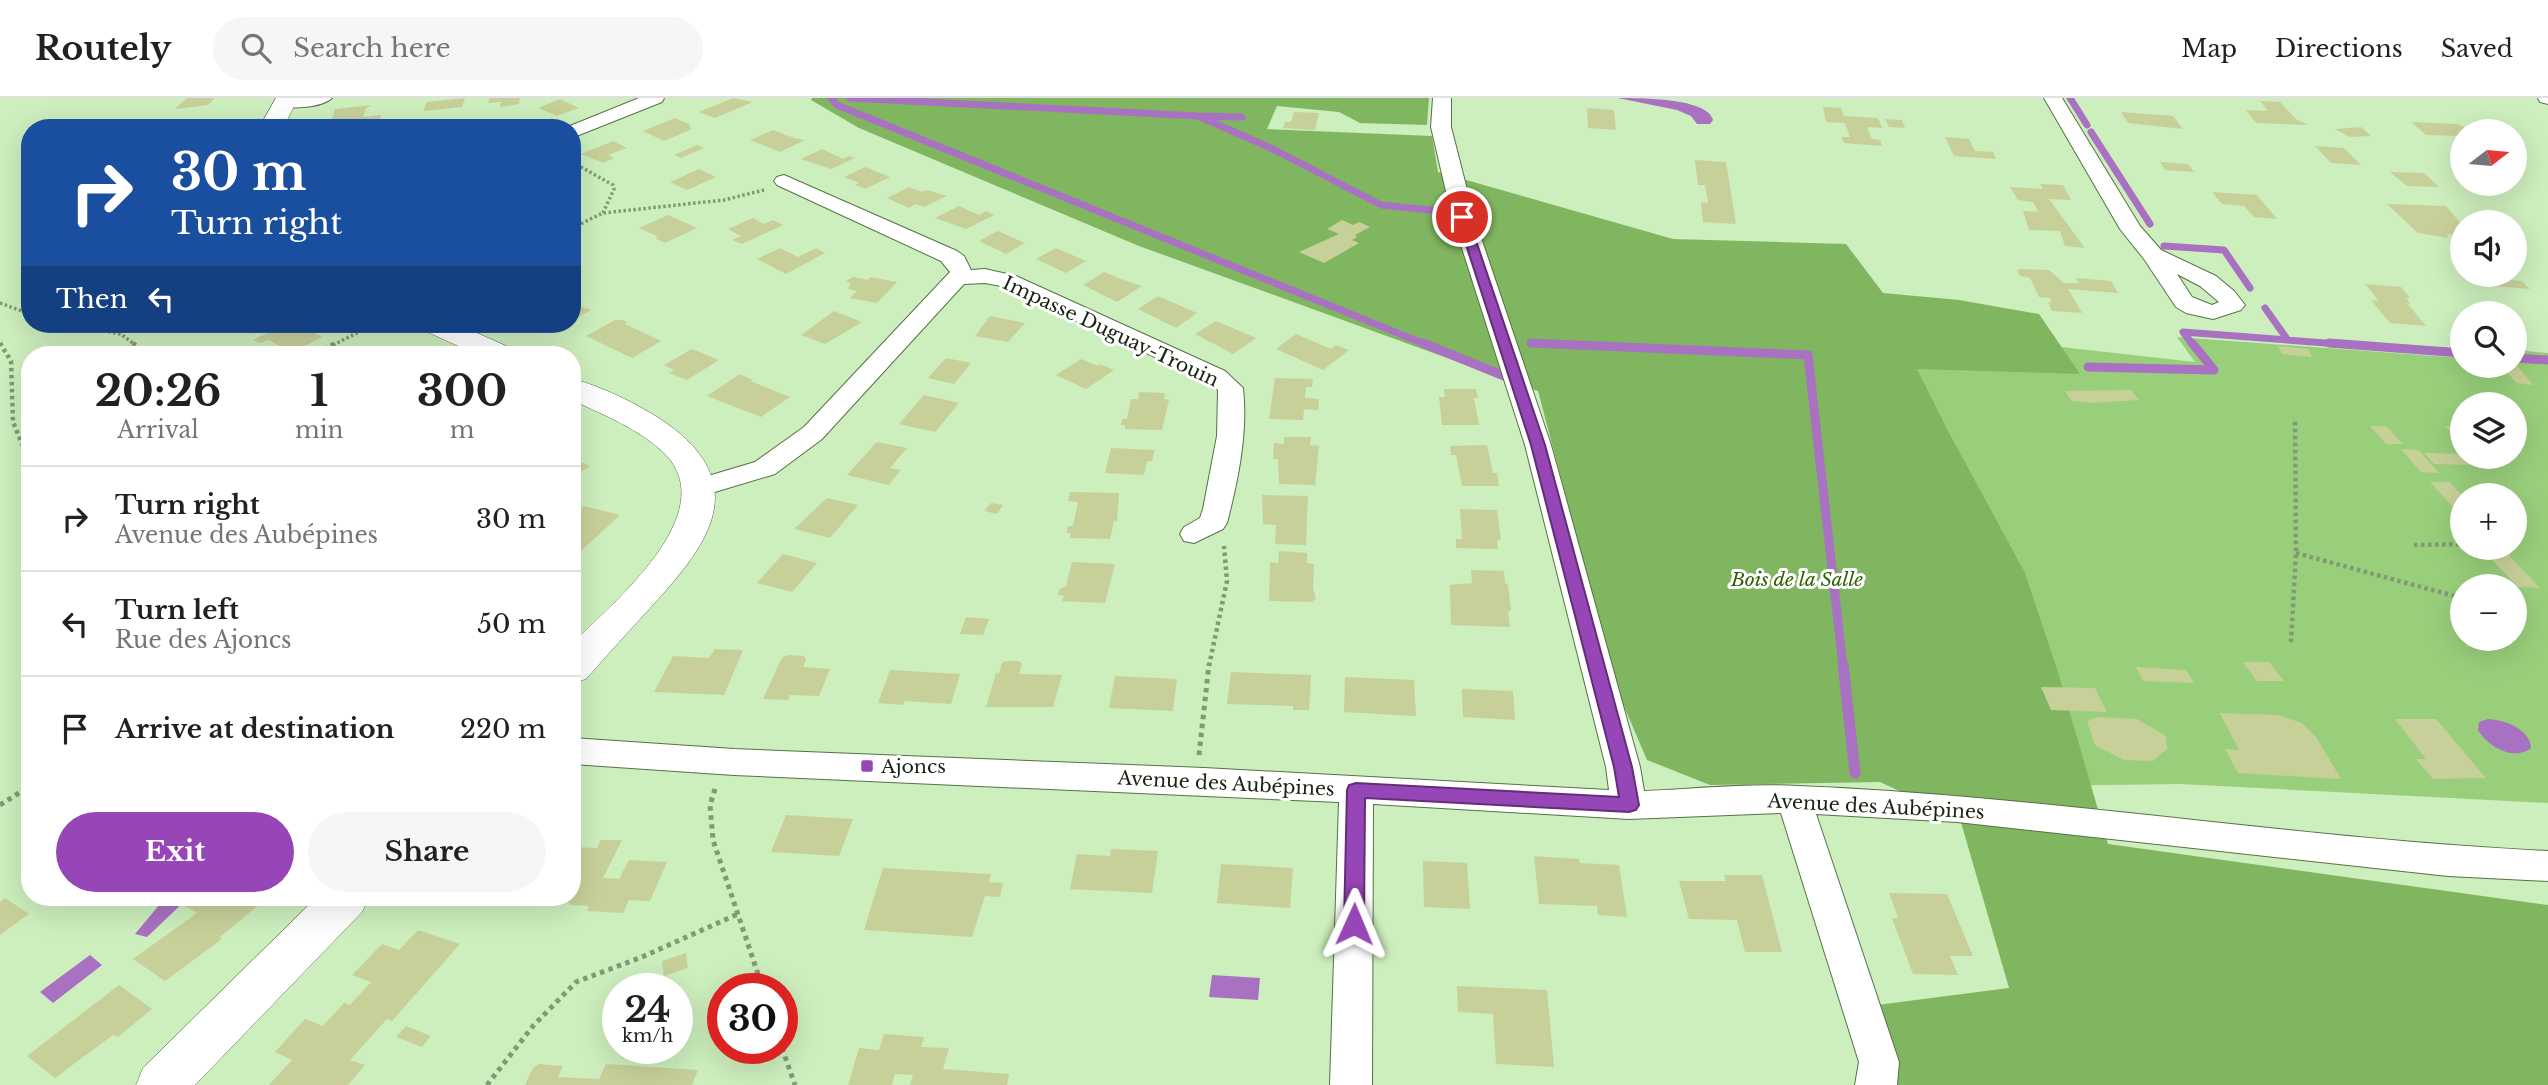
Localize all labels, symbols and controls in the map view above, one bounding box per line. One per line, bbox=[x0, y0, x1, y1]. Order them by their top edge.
search box bbox=[213, 17, 703, 80]
text: Routely bbox=[35, 28, 171, 69]
icon: search bbox=[237, 29, 275, 67]
text: Search here bbox=[293, 32, 451, 64]
text: Map bbox=[2181, 34, 2237, 63]
text: Directions bbox=[2275, 34, 2403, 63]
text: Saved bbox=[2441, 34, 2513, 63]
north arrow bbox=[2450, 119, 2527, 196]
map controls bbox=[2450, 119, 2527, 651]
text: 30 m bbox=[171, 142, 306, 203]
icon: right bbox=[56, 147, 147, 238]
pin bbox=[1432, 187, 1492, 247]
icon: arrive bbox=[1443, 198, 1481, 236]
text: Turn right bbox=[171, 203, 342, 243]
button: sound bbox=[2450, 210, 2527, 287]
street label: Impasse Duguay-Trouin bbox=[999, 271, 1222, 392]
icon: left bbox=[142, 280, 180, 318]
text: Then bbox=[56, 283, 128, 315]
button: search bbox=[2450, 301, 2527, 378]
text: 20:26 bbox=[95, 365, 221, 417]
text: 1 bbox=[310, 365, 328, 417]
text: 300 bbox=[417, 365, 507, 417]
button: layers bbox=[2450, 392, 2527, 469]
text: Arrival bbox=[117, 416, 199, 444]
text: min bbox=[295, 416, 343, 444]
text: m bbox=[450, 416, 475, 444]
button: + bbox=[2450, 483, 2527, 560]
text: Turn right bbox=[115, 489, 260, 521]
icon: right bbox=[56, 500, 94, 538]
text: 30 m bbox=[476, 503, 546, 535]
text: Avenue des Aubépines bbox=[115, 521, 378, 549]
park label: Bois de la Salle bbox=[1730, 568, 1863, 591]
button: − bbox=[2450, 574, 2527, 651]
text: Turn left bbox=[115, 594, 239, 626]
icon: left bbox=[56, 605, 94, 643]
text: 50 m bbox=[477, 608, 546, 640]
text: Rue des Ajoncs bbox=[115, 626, 292, 654]
icon: arrive bbox=[56, 710, 94, 748]
text: Arrive at destination bbox=[115, 713, 395, 745]
text: 220 m bbox=[460, 713, 546, 745]
place label: Ajoncs bbox=[880, 755, 946, 778]
marker: Ajoncs bbox=[859, 758, 875, 774]
street label: Avenue des Aubépines bbox=[1116, 766, 1335, 801]
street label: Avenue des Aubépines bbox=[1766, 789, 1985, 824]
button: Exit bbox=[56, 812, 294, 892]
button: Share bbox=[308, 812, 546, 892]
position arrow bbox=[1317, 887, 1391, 961]
speed limit sign: 30 bbox=[707, 973, 798, 1064]
text: 24 bbox=[624, 988, 671, 1031]
text: km/h bbox=[622, 1025, 673, 1047]

